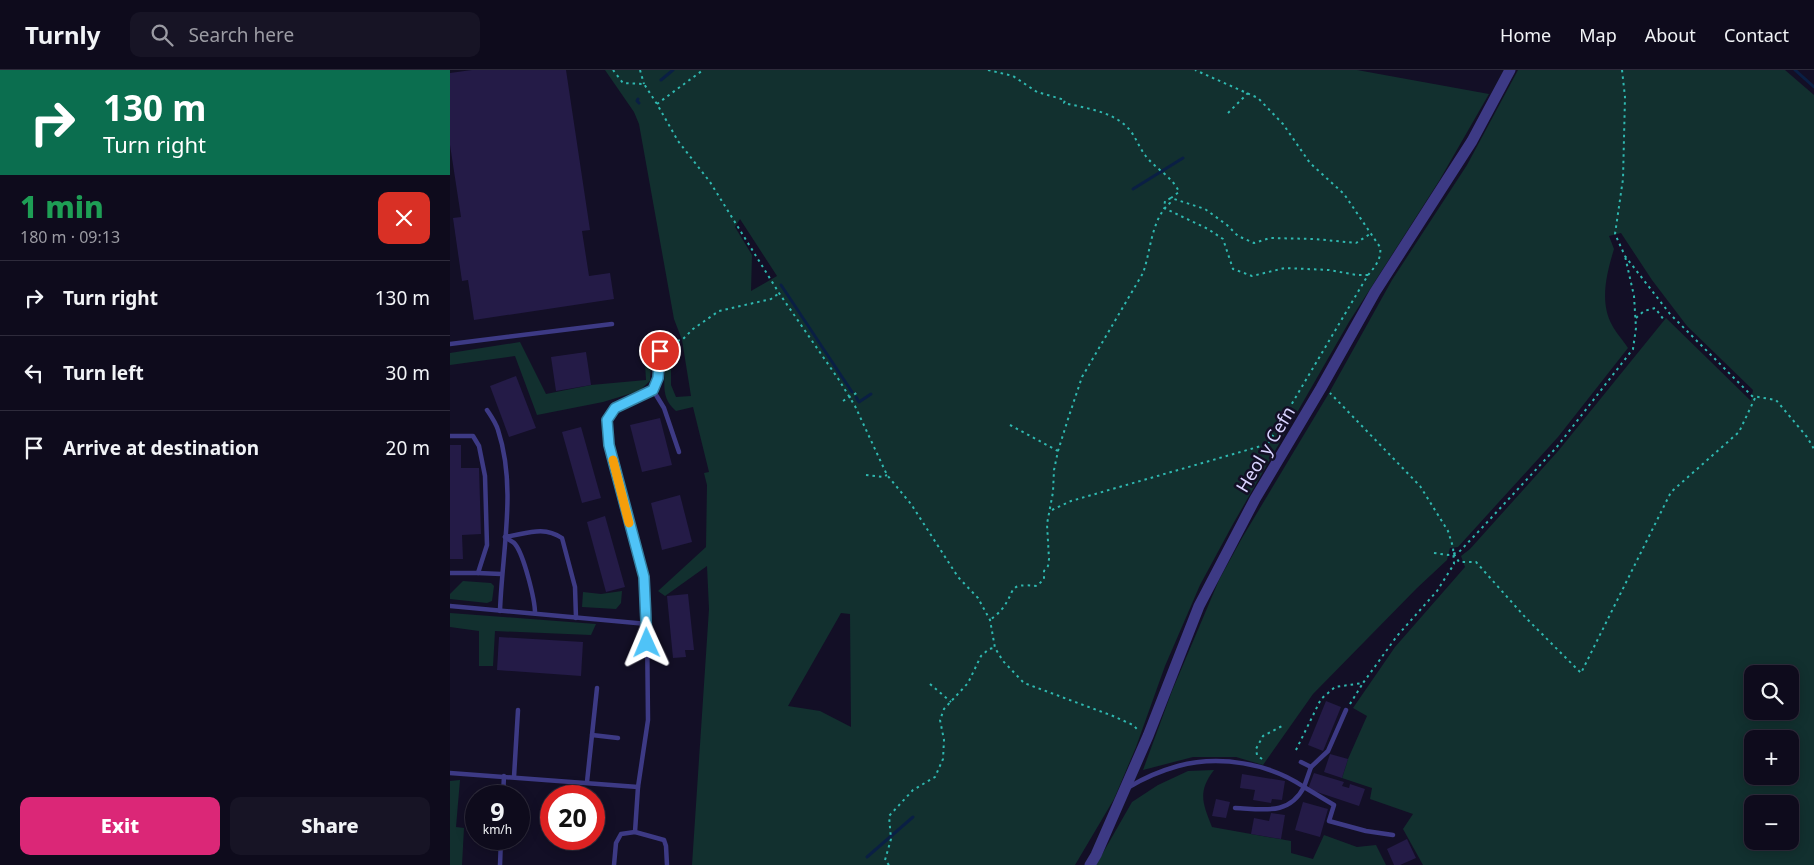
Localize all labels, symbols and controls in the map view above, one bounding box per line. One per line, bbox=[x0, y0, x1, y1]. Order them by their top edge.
search box bbox=[130, 12, 480, 57]
text: Turnly bbox=[25, 18, 100, 51]
icon: search bbox=[148, 21, 176, 49]
text: Search here bbox=[188, 22, 294, 48]
text: Home bbox=[1500, 23, 1551, 47]
text: Map bbox=[1579, 23, 1617, 47]
text: About bbox=[1645, 23, 1696, 47]
text: Contact bbox=[1724, 23, 1789, 47]
text: 130 m bbox=[103, 84, 206, 131]
icon: right bbox=[20, 90, 85, 155]
text: Turn right bbox=[103, 129, 206, 159]
text: 1 min bbox=[20, 186, 104, 227]
button: close bbox=[378, 192, 430, 244]
text: 180 m · 09:13 bbox=[20, 226, 120, 248]
icon: right bbox=[20, 284, 48, 312]
text: Turn right bbox=[63, 285, 158, 311]
text: 130 m bbox=[375, 285, 430, 311]
pin bbox=[639, 330, 681, 372]
icon: arrive bbox=[646, 337, 674, 365]
icon: left bbox=[20, 359, 48, 387]
text: Turn left bbox=[63, 360, 144, 386]
text: 30 m bbox=[386, 360, 430, 386]
street label: Heol y Cefn bbox=[1230, 401, 1300, 497]
icon: arrive bbox=[20, 434, 48, 462]
text: Arrive at destination bbox=[63, 435, 259, 461]
text: 20 m bbox=[386, 435, 430, 461]
position arrow bbox=[620, 616, 672, 668]
map controls bbox=[1744, 665, 1799, 850]
button: search bbox=[1744, 665, 1799, 720]
button: + bbox=[1744, 730, 1799, 785]
speed limit sign: 20 bbox=[540, 785, 605, 850]
text: 9 bbox=[490, 794, 505, 828]
button: − bbox=[1744, 795, 1799, 850]
button: Exit bbox=[20, 797, 220, 855]
button: Share bbox=[230, 797, 430, 855]
text: km/h bbox=[483, 821, 512, 838]

